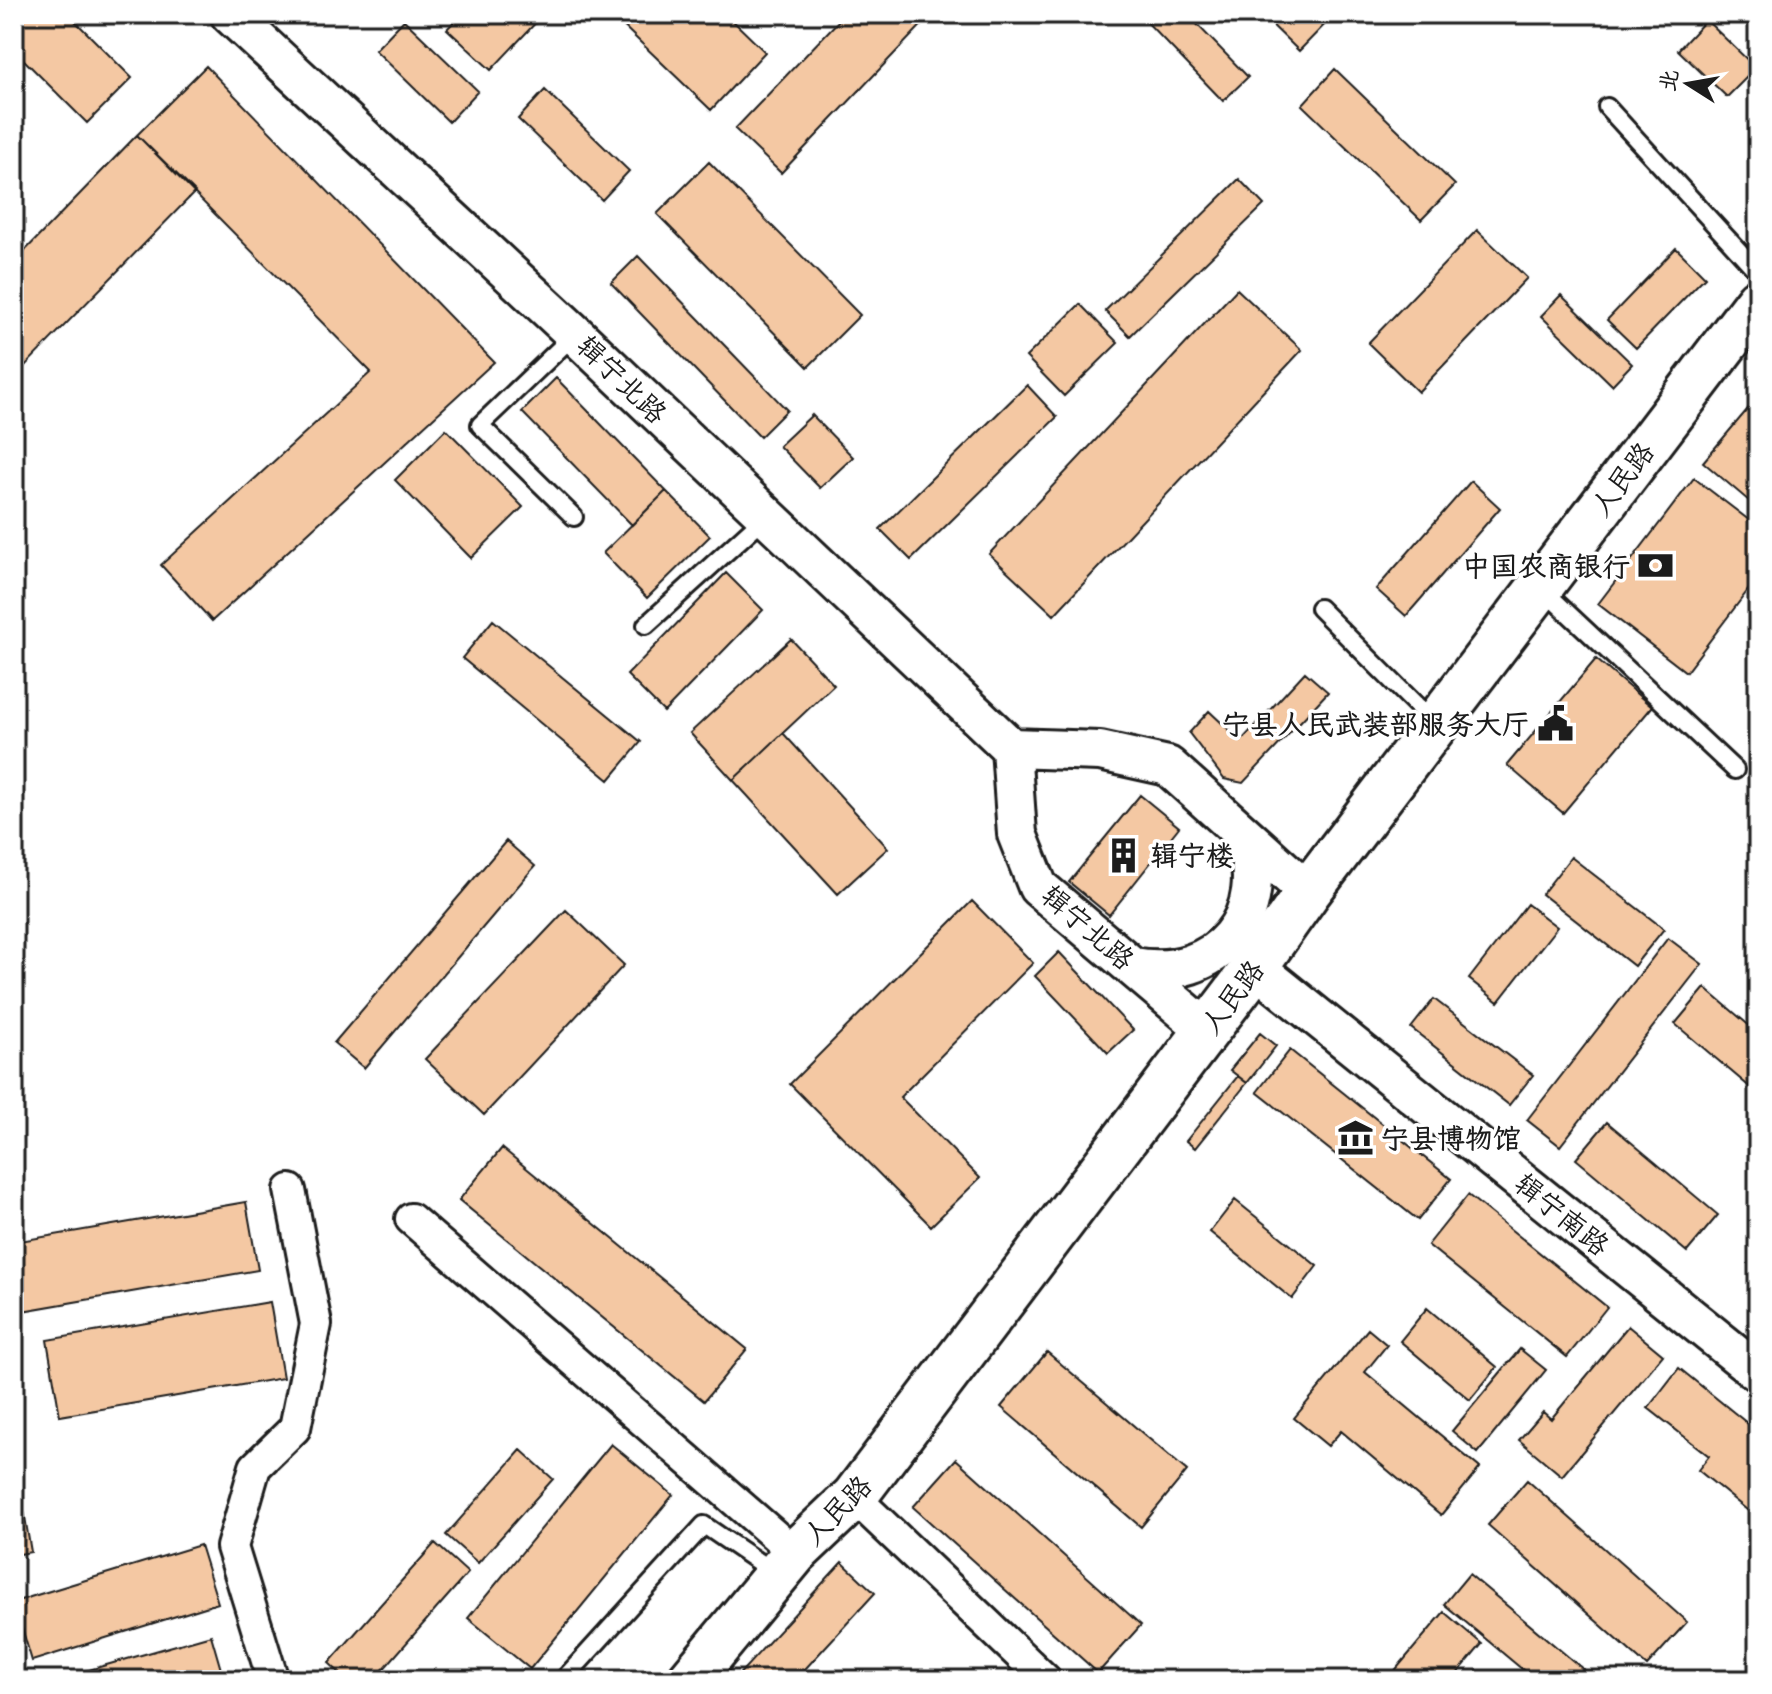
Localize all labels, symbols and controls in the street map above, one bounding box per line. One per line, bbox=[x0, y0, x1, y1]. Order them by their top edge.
north arrow bbox=[1648, 44, 1728, 124]
text: 北 bbox=[1654, 67, 1684, 94]
street label: 辑宁北路 bbox=[570, 328, 674, 430]
street label: 人民路 bbox=[1583, 435, 1661, 523]
bank icon: 中国农商银行 bbox=[1637, 547, 1675, 585]
place label: 中国农商银行 bbox=[1462, 549, 1630, 583]
public building icon: 宁县人民武装部服务大厅 bbox=[1537, 705, 1575, 743]
place label: 宁县人民武装部服务大厅 bbox=[1222, 707, 1530, 741]
building icon: 辑宁楼 bbox=[1105, 836, 1143, 874]
place label: 辑宁楼 bbox=[1150, 838, 1234, 872]
street label: 辑宁北路 bbox=[1035, 877, 1141, 977]
street label: 人民路 bbox=[1193, 953, 1271, 1041]
museum icon: 宁县博物馆 bbox=[1336, 1119, 1374, 1157]
place label: 宁县博物馆 bbox=[1381, 1121, 1521, 1155]
street label: 辑宁南路 bbox=[1508, 1166, 1616, 1262]
street label: 人民路 bbox=[796, 1468, 878, 1552]

